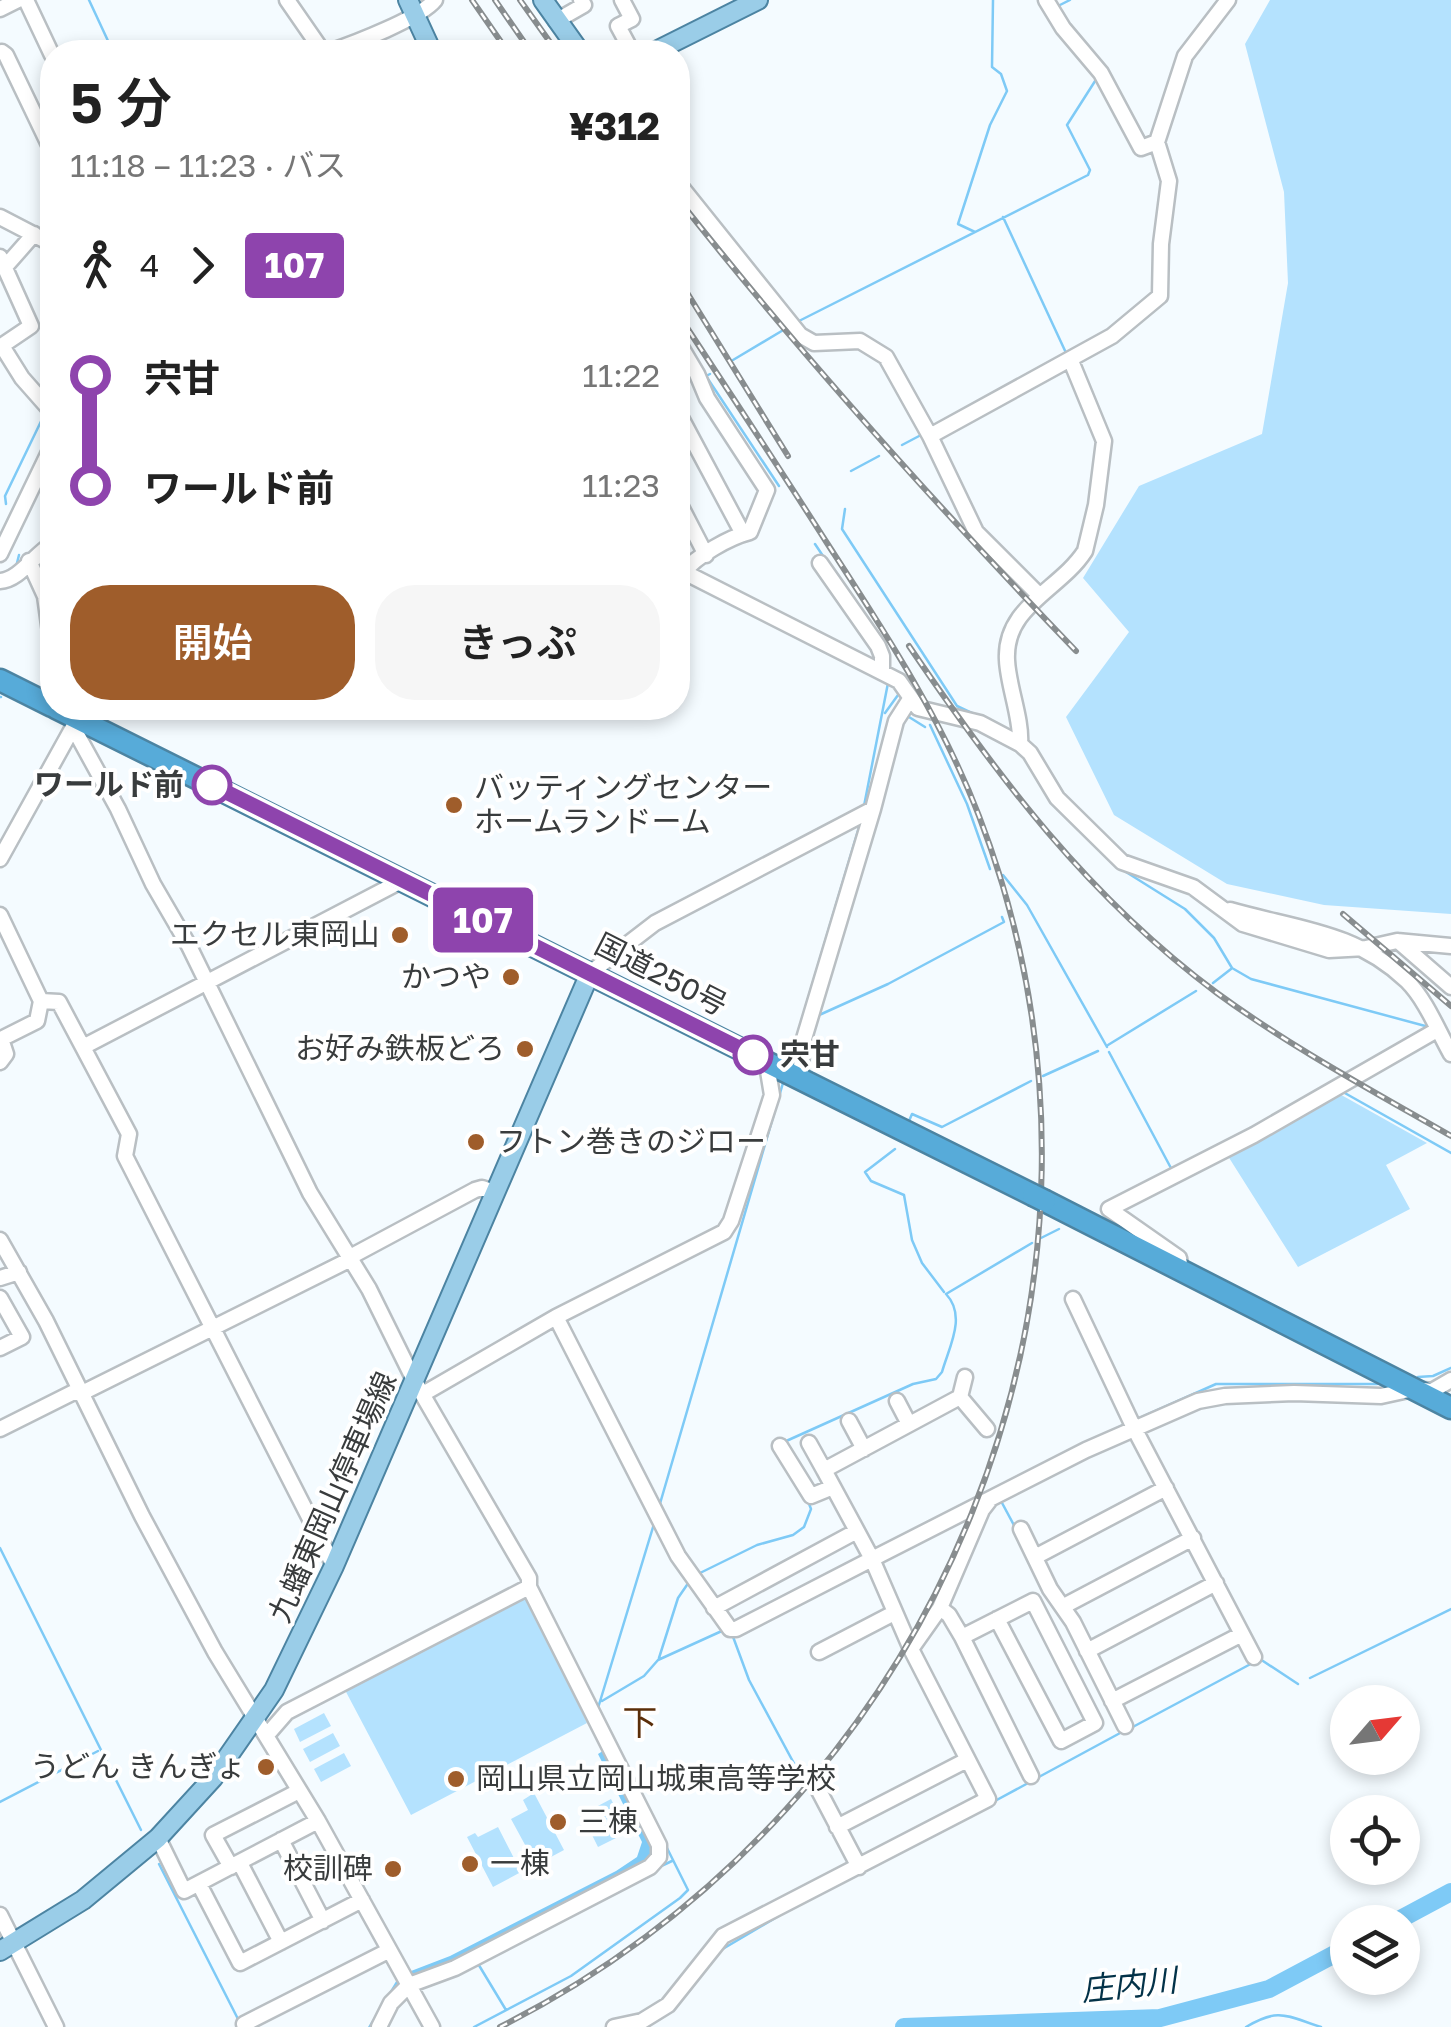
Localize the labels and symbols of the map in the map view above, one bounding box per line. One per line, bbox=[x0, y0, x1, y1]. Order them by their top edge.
place label: ワールド前 bbox=[34, 766, 184, 802]
marker: ワールド前 bbox=[193, 766, 231, 804]
place label: バッティングセンター ホームランドーム bbox=[474, 769, 772, 839]
marker: バッティングセンター ホームランドーム bbox=[443, 794, 465, 816]
line badge: 107 bbox=[426, 888, 540, 952]
place label: エクセル東岡山 bbox=[170, 916, 380, 952]
marker: エクセル東岡山 bbox=[389, 924, 411, 946]
street label: 国道250号 bbox=[589, 926, 734, 1023]
place label: かつや bbox=[401, 958, 491, 994]
marker: かつや bbox=[500, 966, 522, 988]
place label: お好み鉄板どろ bbox=[295, 1030, 505, 1066]
marker: 宍甘 bbox=[734, 1036, 772, 1074]
place label: 宍甘 bbox=[780, 1036, 840, 1072]
marker: お好み鉄板どろ bbox=[514, 1038, 536, 1060]
place label: フトン巻きのジロー bbox=[496, 1123, 766, 1159]
marker: フトン巻きのジロー bbox=[465, 1131, 487, 1153]
street label: 九蟠東岡山停車場線 bbox=[261, 1366, 403, 1627]
north arrow bbox=[1330, 1685, 1420, 1775]
district label: 下 bbox=[622, 1701, 658, 1743]
place label: うどん きんぎょ bbox=[30, 1748, 246, 1784]
marker: うどん きんぎょ bbox=[255, 1756, 277, 1778]
place label: 岡山県立岡山城東高等学校 bbox=[476, 1760, 836, 1796]
marker: 岡山県立岡山城東高等学校 bbox=[445, 1768, 467, 1790]
place label: 三棟 bbox=[578, 1803, 638, 1839]
marker: 三棟 bbox=[547, 1811, 569, 1833]
place label: 一棟 bbox=[490, 1845, 550, 1881]
place label: 校訓碑 bbox=[283, 1850, 373, 1886]
marker: 一棟 bbox=[459, 1853, 481, 1875]
marker: 校訓碑 bbox=[382, 1858, 404, 1880]
water label: 庄内川 bbox=[1079, 1960, 1182, 2008]

